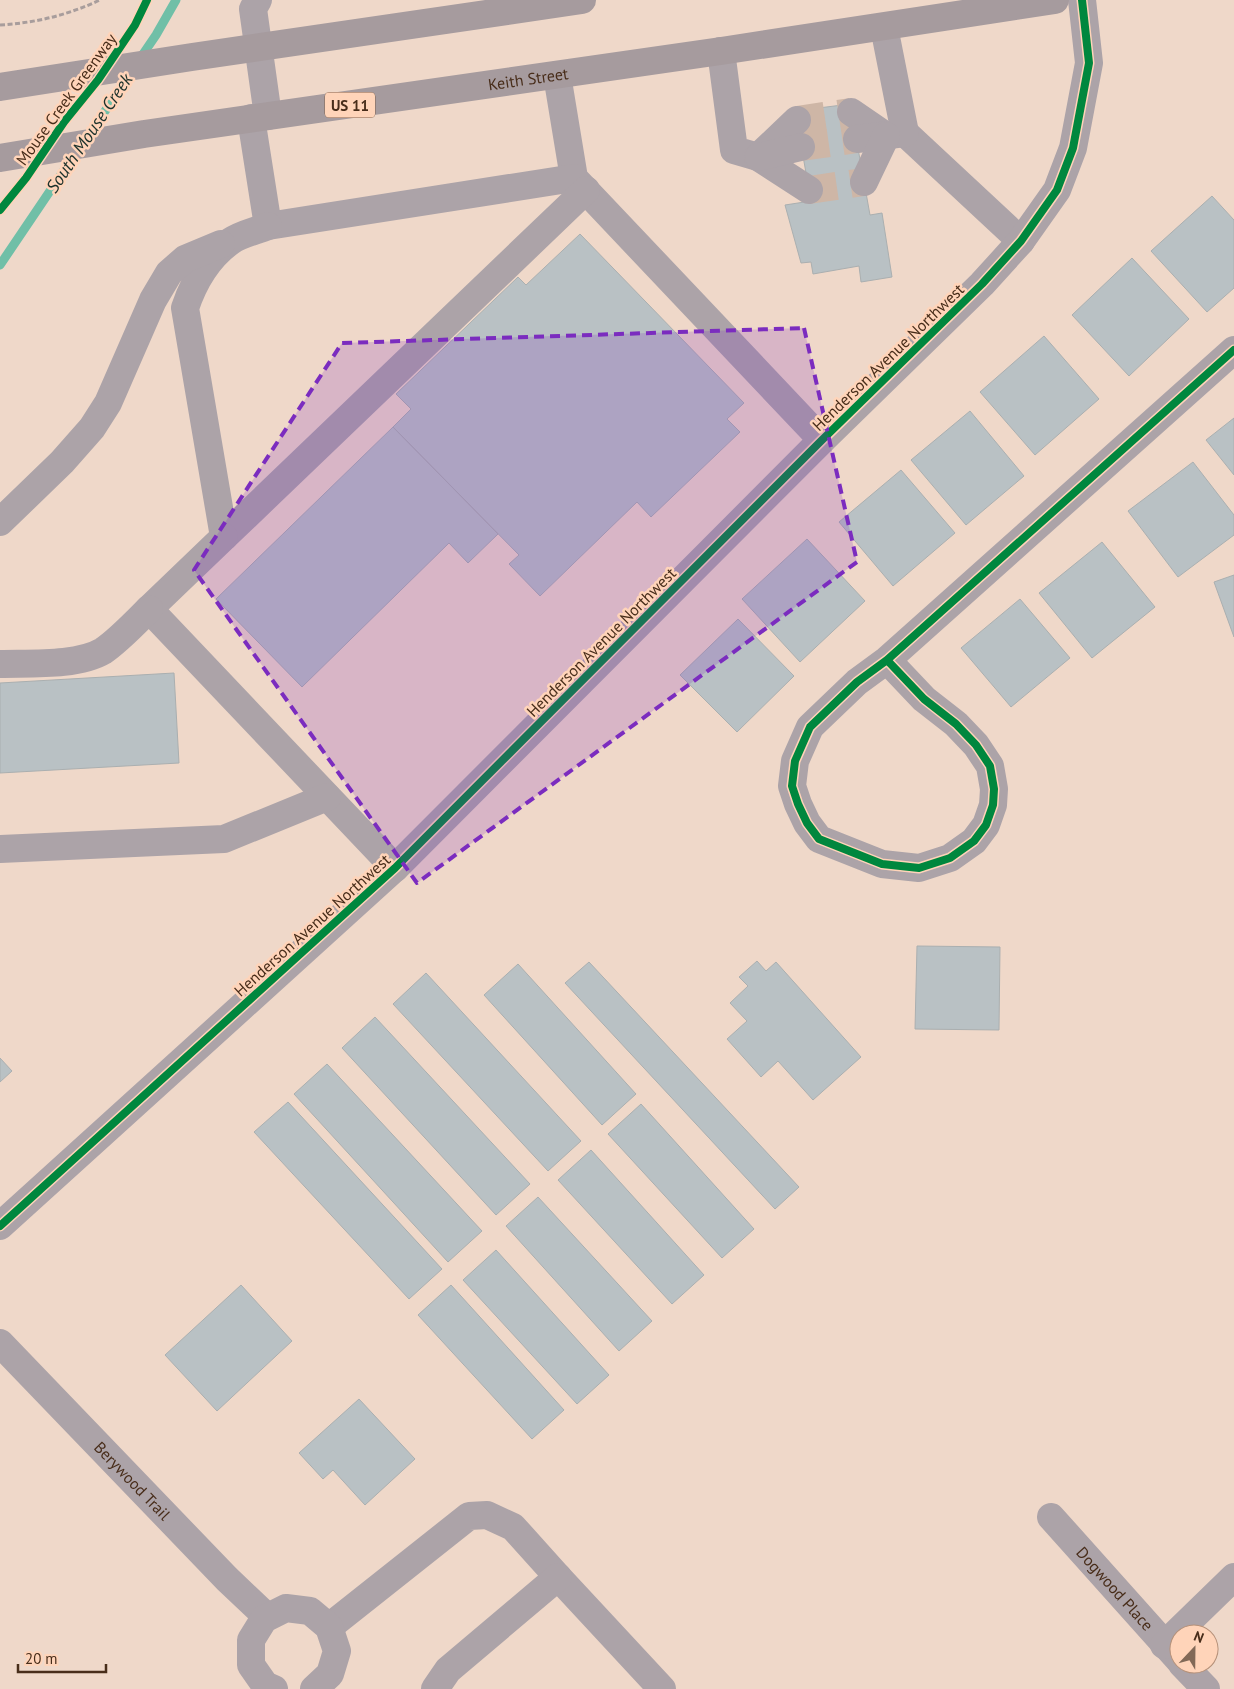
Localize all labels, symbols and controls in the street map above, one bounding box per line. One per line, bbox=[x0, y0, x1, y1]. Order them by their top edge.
street label: Mouse Creek Greenway bbox=[11, 29, 121, 169]
street label: Keith Street bbox=[487, 63, 570, 94]
water label: South Mouse Creek bbox=[41, 68, 138, 197]
road number: US 11 bbox=[325, 92, 375, 118]
street label: Henderson Avenue Northwest bbox=[808, 279, 968, 435]
street label: Henderson Avenue Northwest bbox=[522, 563, 680, 721]
street label: Henderson Avenue Northwest bbox=[230, 849, 395, 1000]
street label: Berywood Trail bbox=[90, 1437, 175, 1524]
street label: Dogwood Place bbox=[1072, 1542, 1158, 1635]
north arrow bbox=[1169, 1624, 1219, 1674]
text: N bbox=[1191, 1627, 1207, 1647]
scale bar bbox=[18, 1642, 105, 1674]
text: 20 m bbox=[25, 1649, 58, 1668]

